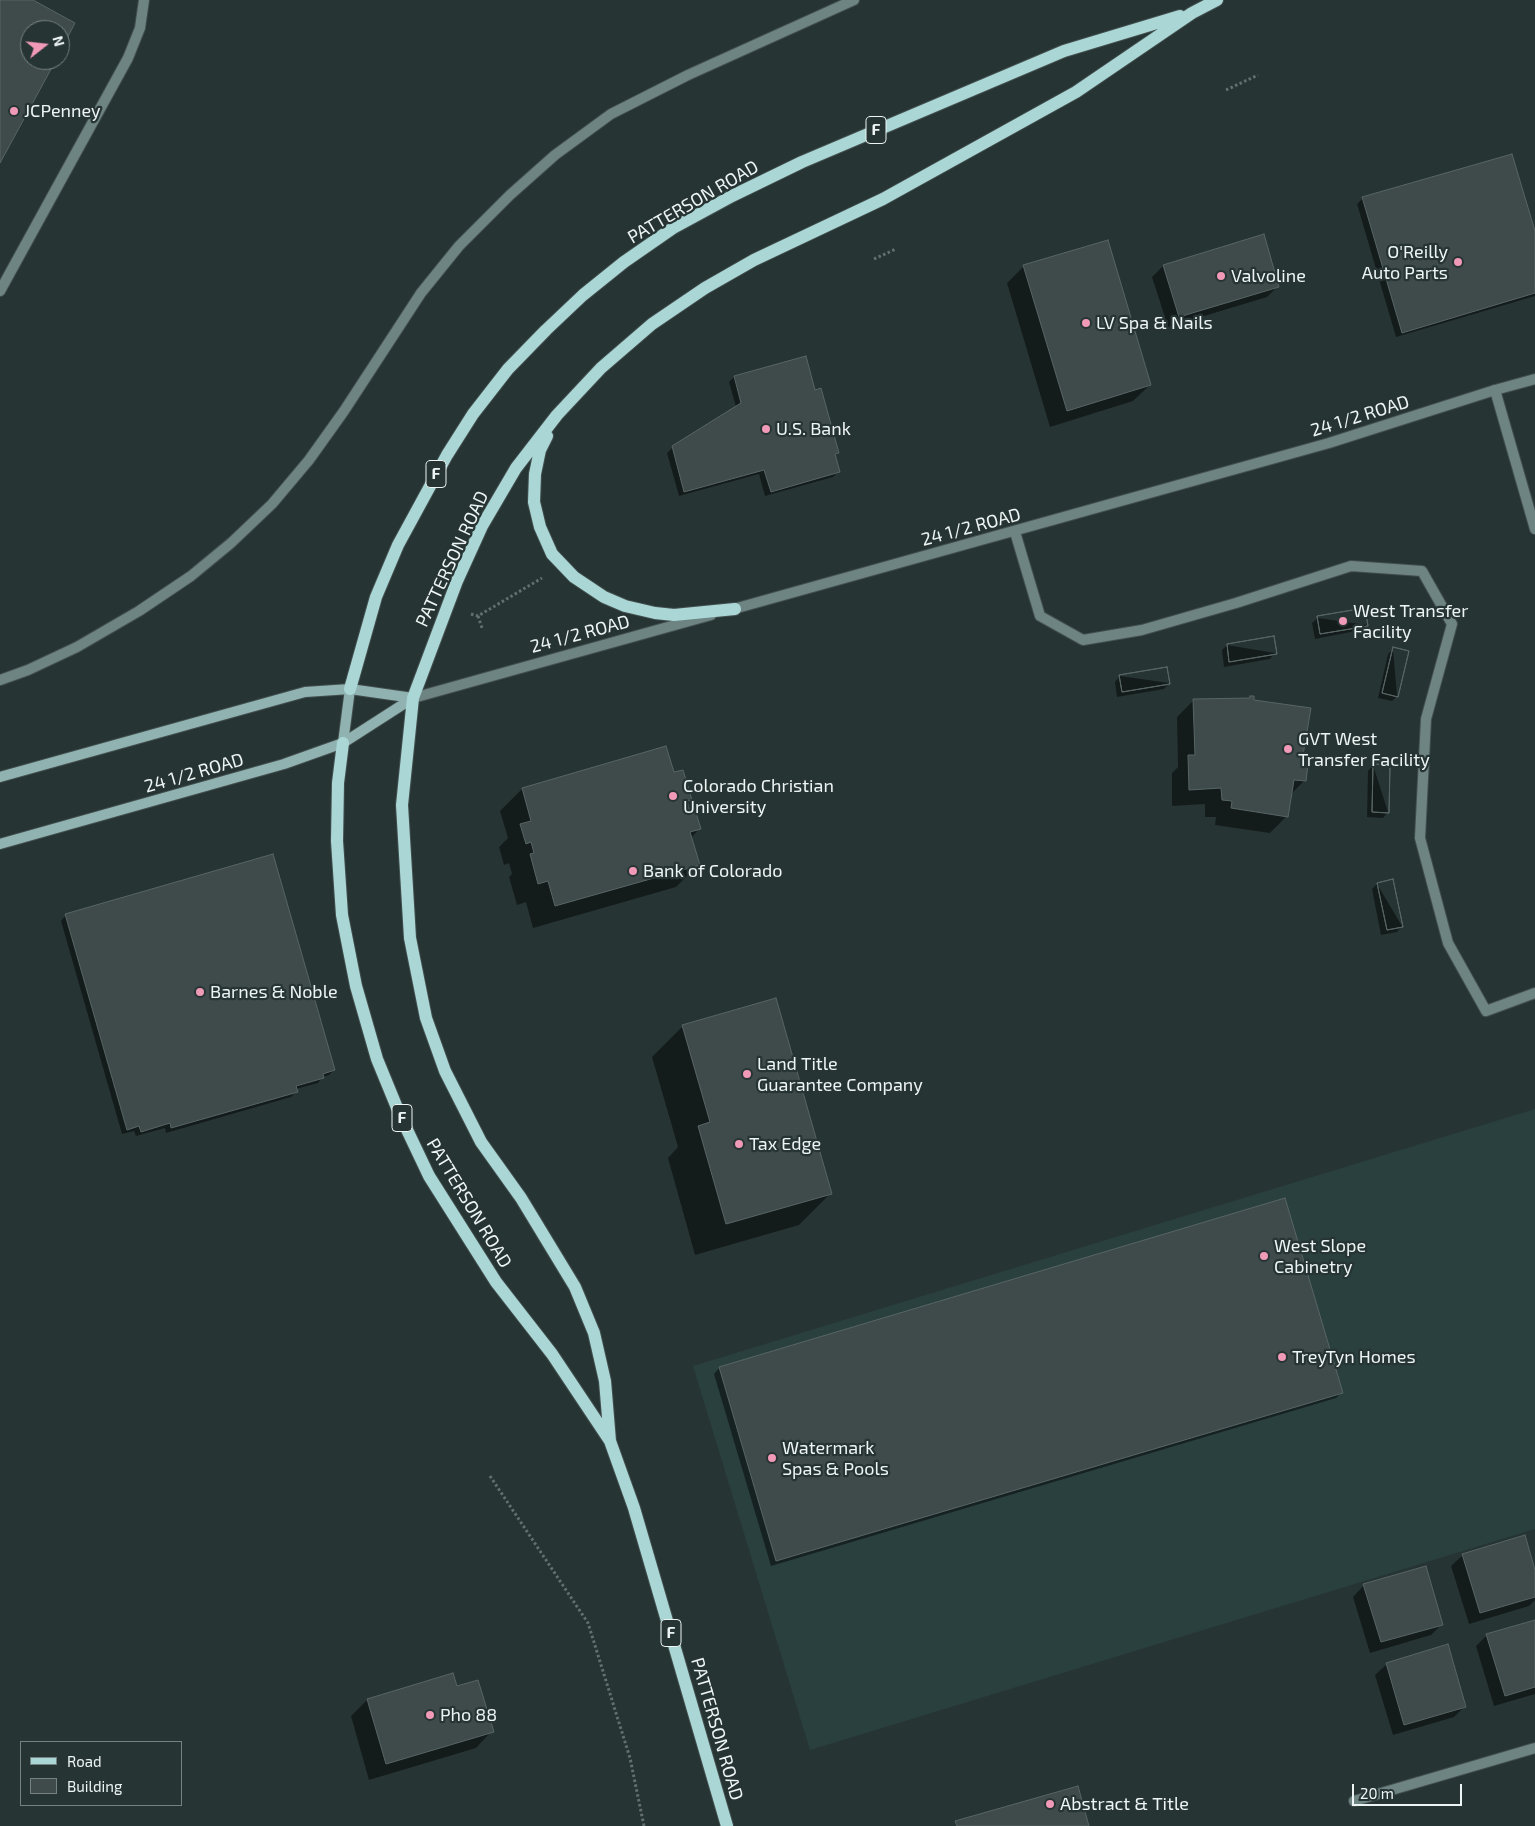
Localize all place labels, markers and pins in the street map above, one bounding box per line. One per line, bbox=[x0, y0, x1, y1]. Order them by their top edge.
place label: JCPenney bbox=[24, 100, 101, 122]
marker: JCPenney bbox=[8, 105, 20, 117]
place label: O'Reilly Auto Parts bbox=[1362, 241, 1448, 284]
marker: O'Reilly Auto Parts bbox=[1452, 256, 1464, 268]
place label: Valvoline bbox=[1231, 265, 1306, 287]
marker: Valvoline bbox=[1215, 270, 1227, 282]
place label: LV Spa & Nails bbox=[1096, 312, 1213, 334]
marker: LV Spa & Nails bbox=[1080, 317, 1092, 329]
place label: U.S. Bank bbox=[776, 418, 851, 440]
marker: U.S. Bank bbox=[760, 423, 772, 435]
place label: West Transfer Facility bbox=[1353, 600, 1468, 642]
marker: West Transfer Facility bbox=[1337, 615, 1349, 627]
place label: GVT West Transfer Facility bbox=[1298, 728, 1430, 771]
marker: GVT West Transfer Facility bbox=[1282, 743, 1294, 755]
place label: Colorado Christian University bbox=[683, 775, 834, 818]
marker: Colorado Christian University bbox=[667, 790, 679, 802]
place label: Bank of Colorado bbox=[643, 860, 782, 882]
marker: Bank of Colorado bbox=[627, 865, 639, 877]
place label: Barnes & Noble bbox=[210, 981, 338, 1003]
marker: Barnes & Noble bbox=[194, 986, 206, 998]
place label: Land Title Guarantee Company bbox=[757, 1053, 923, 1096]
marker: Land Title Guarantee Company bbox=[741, 1068, 753, 1080]
place label: Tax Edge bbox=[749, 1133, 821, 1155]
marker: Tax Edge bbox=[733, 1138, 745, 1150]
place label: West Slope Cabinetry bbox=[1274, 1235, 1366, 1278]
marker: West Slope Cabinetry bbox=[1258, 1250, 1270, 1262]
place label: TreyTyn Homes bbox=[1292, 1346, 1416, 1368]
marker: TreyTyn Homes bbox=[1276, 1351, 1288, 1363]
place label: Watermark Spas & Pools bbox=[782, 1437, 889, 1480]
marker: Watermark Spas & Pools bbox=[766, 1452, 778, 1464]
place label: Pho 88 bbox=[440, 1704, 497, 1726]
marker: Pho 88 bbox=[424, 1709, 436, 1721]
place label: Abstract & Title bbox=[1060, 1793, 1189, 1815]
marker: Abstract & Title bbox=[1044, 1798, 1056, 1810]

